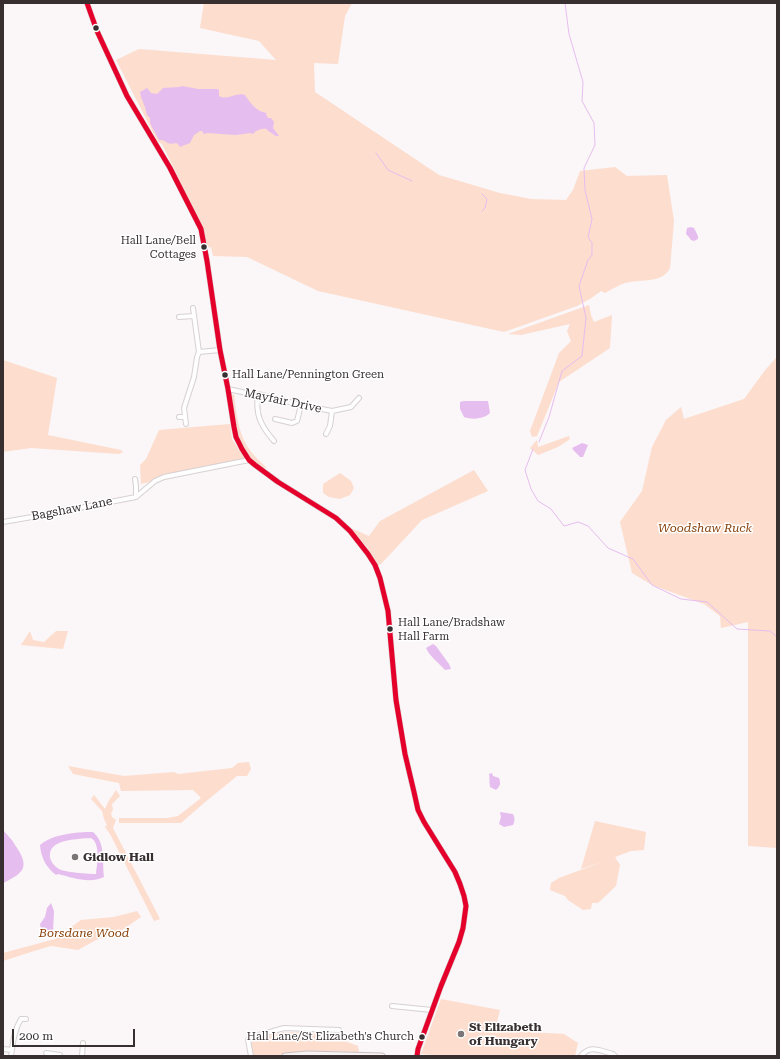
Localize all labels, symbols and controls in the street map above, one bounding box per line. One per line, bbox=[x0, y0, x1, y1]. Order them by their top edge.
unlabelled marker bbox=[91, 23, 101, 33]
place label: Hall Lane/Bell Cottages bbox=[121, 234, 196, 260]
marker: Hall Lane/Bell Cottages bbox=[199, 242, 209, 252]
place label: Hall Lane/Pennington Green bbox=[232, 368, 384, 382]
marker: Hall Lane/Pennington Green bbox=[220, 370, 230, 380]
street label: Mayfair Drive bbox=[243, 386, 323, 416]
street label: Bagshaw Lane bbox=[30, 494, 114, 524]
park label: Woodshaw Ruck bbox=[658, 521, 752, 535]
place label: Hall Lane/Bradshaw Hall Farm bbox=[398, 616, 505, 642]
marker: Hall Lane/Bradshaw Hall Farm bbox=[385, 624, 395, 634]
place label: Gidlow Hall bbox=[83, 850, 154, 864]
marker: Gidlow Hall bbox=[70, 852, 80, 862]
park label: Borsdane Wood bbox=[39, 926, 129, 940]
place label: St Elizabeth of Hungary bbox=[469, 1020, 541, 1048]
scale bar bbox=[14, 1021, 137, 1047]
text: 200 m bbox=[19, 1029, 53, 1043]
marker: St Elizabeth of Hungary bbox=[456, 1029, 466, 1039]
place label: Hall Lane/St Elizabeth's Church bbox=[247, 1030, 414, 1044]
marker: Hall Lane/St Elizabeth's Church bbox=[417, 1032, 427, 1042]

